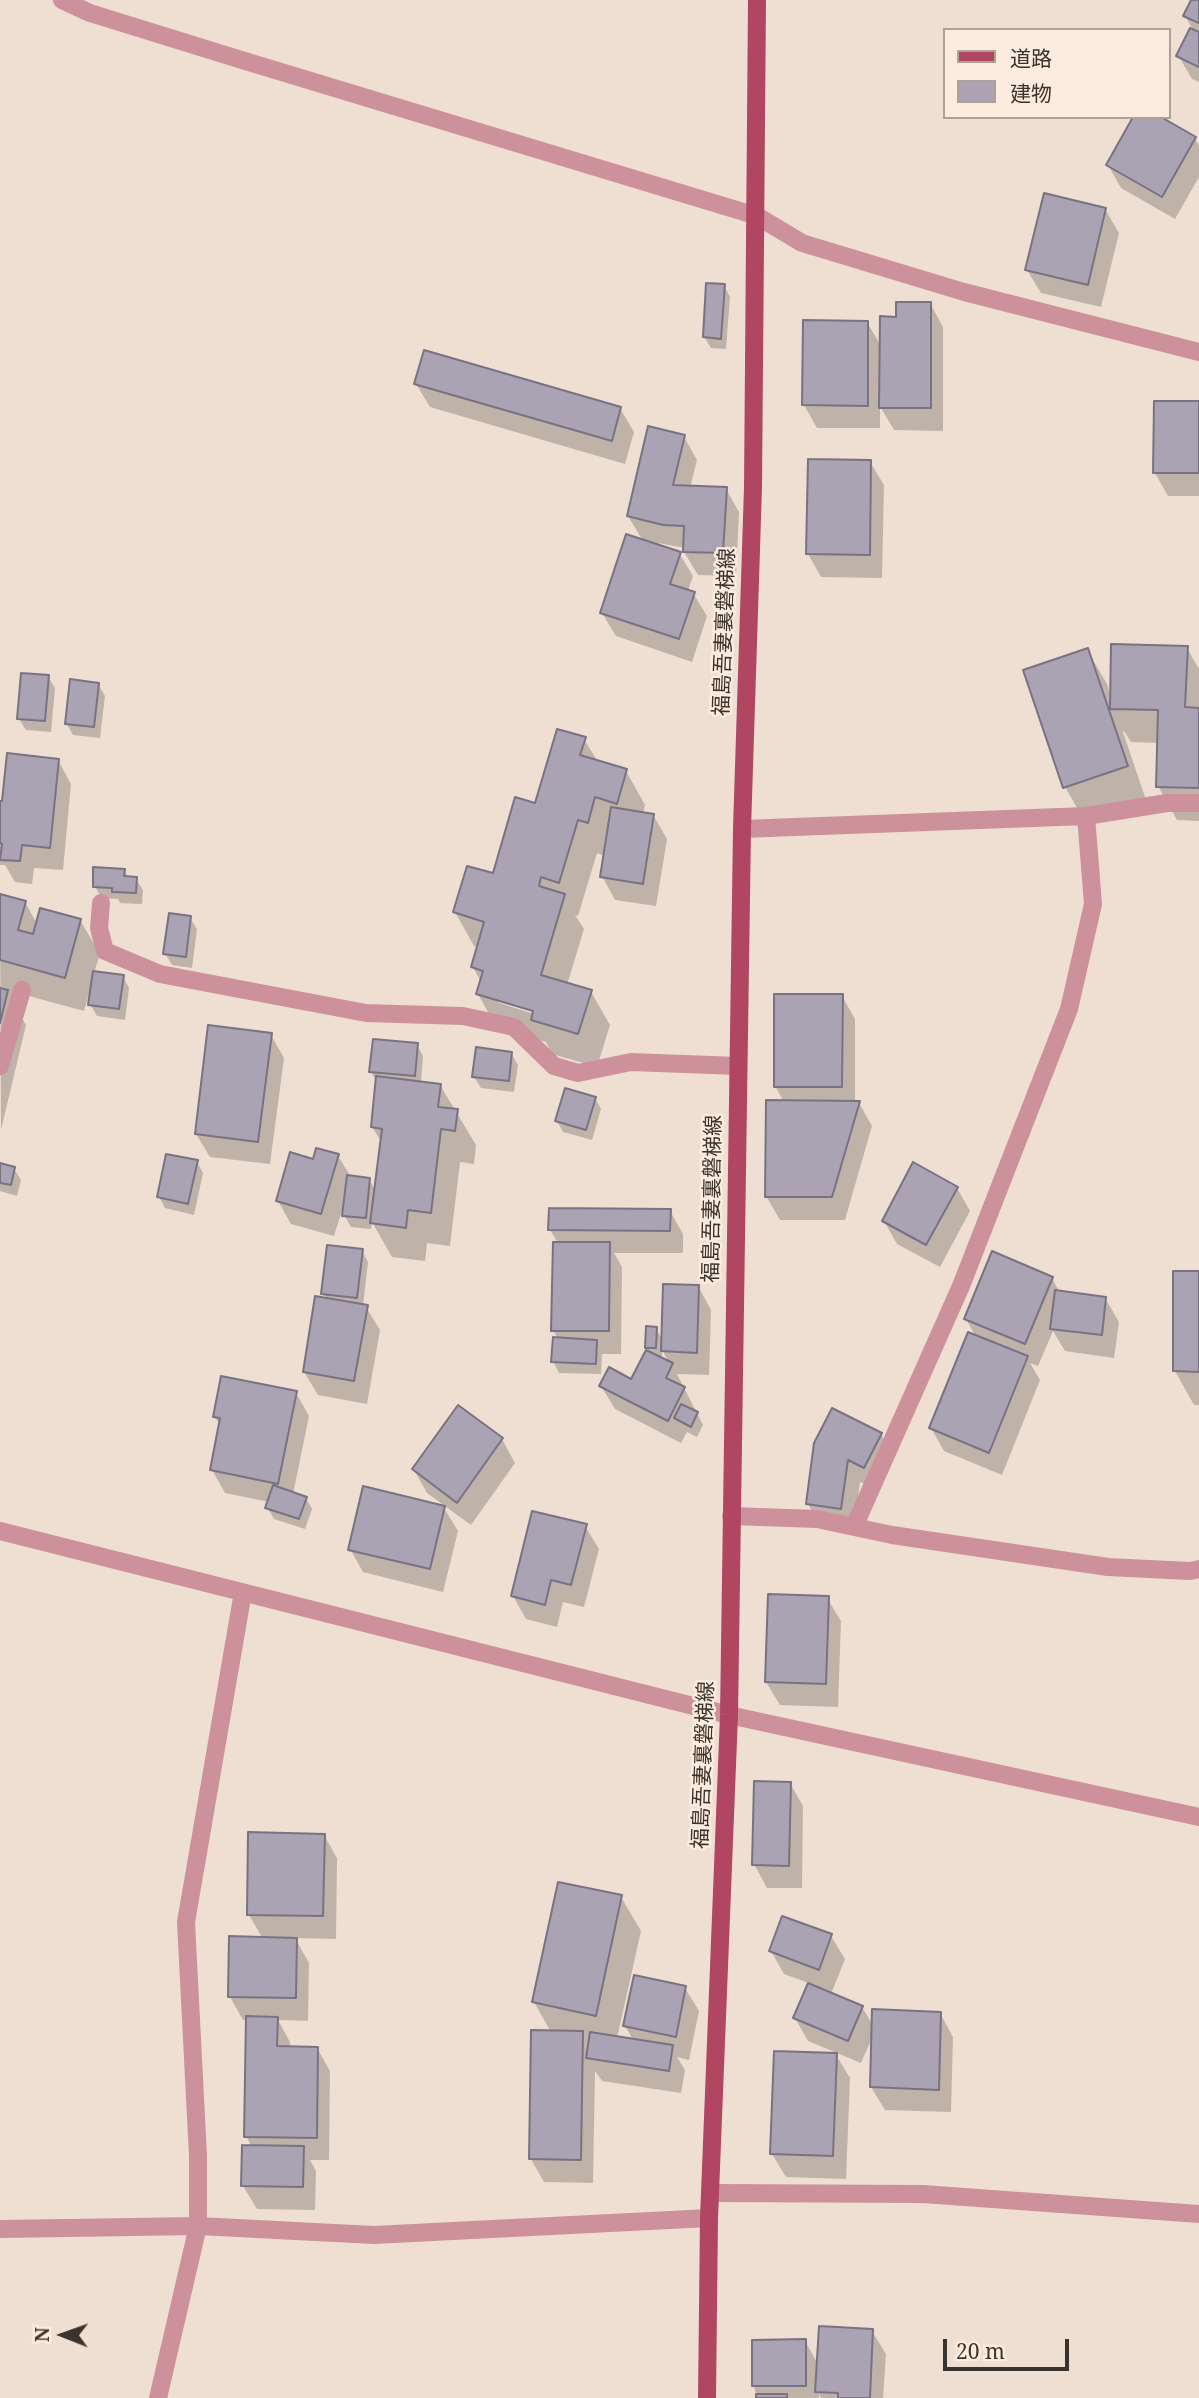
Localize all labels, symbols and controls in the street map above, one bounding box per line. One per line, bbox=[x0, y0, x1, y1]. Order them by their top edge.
legend bbox=[944, 28, 1171, 119]
text: 道路 bbox=[1010, 44, 1052, 72]
text: 建物 bbox=[1010, 79, 1052, 107]
street label: 福島吾妻裏磐梯線 bbox=[709, 548, 741, 716]
street label: 福島吾妻裏磐梯線 bbox=[699, 1115, 727, 1283]
street label: 福島吾妻裏磐梯線 bbox=[688, 1681, 720, 1849]
north arrow bbox=[28, 2300, 98, 2370]
scale bar bbox=[947, 2324, 1073, 2368]
text: N bbox=[29, 2327, 55, 2342]
text: 20 m bbox=[956, 2337, 1005, 2365]

